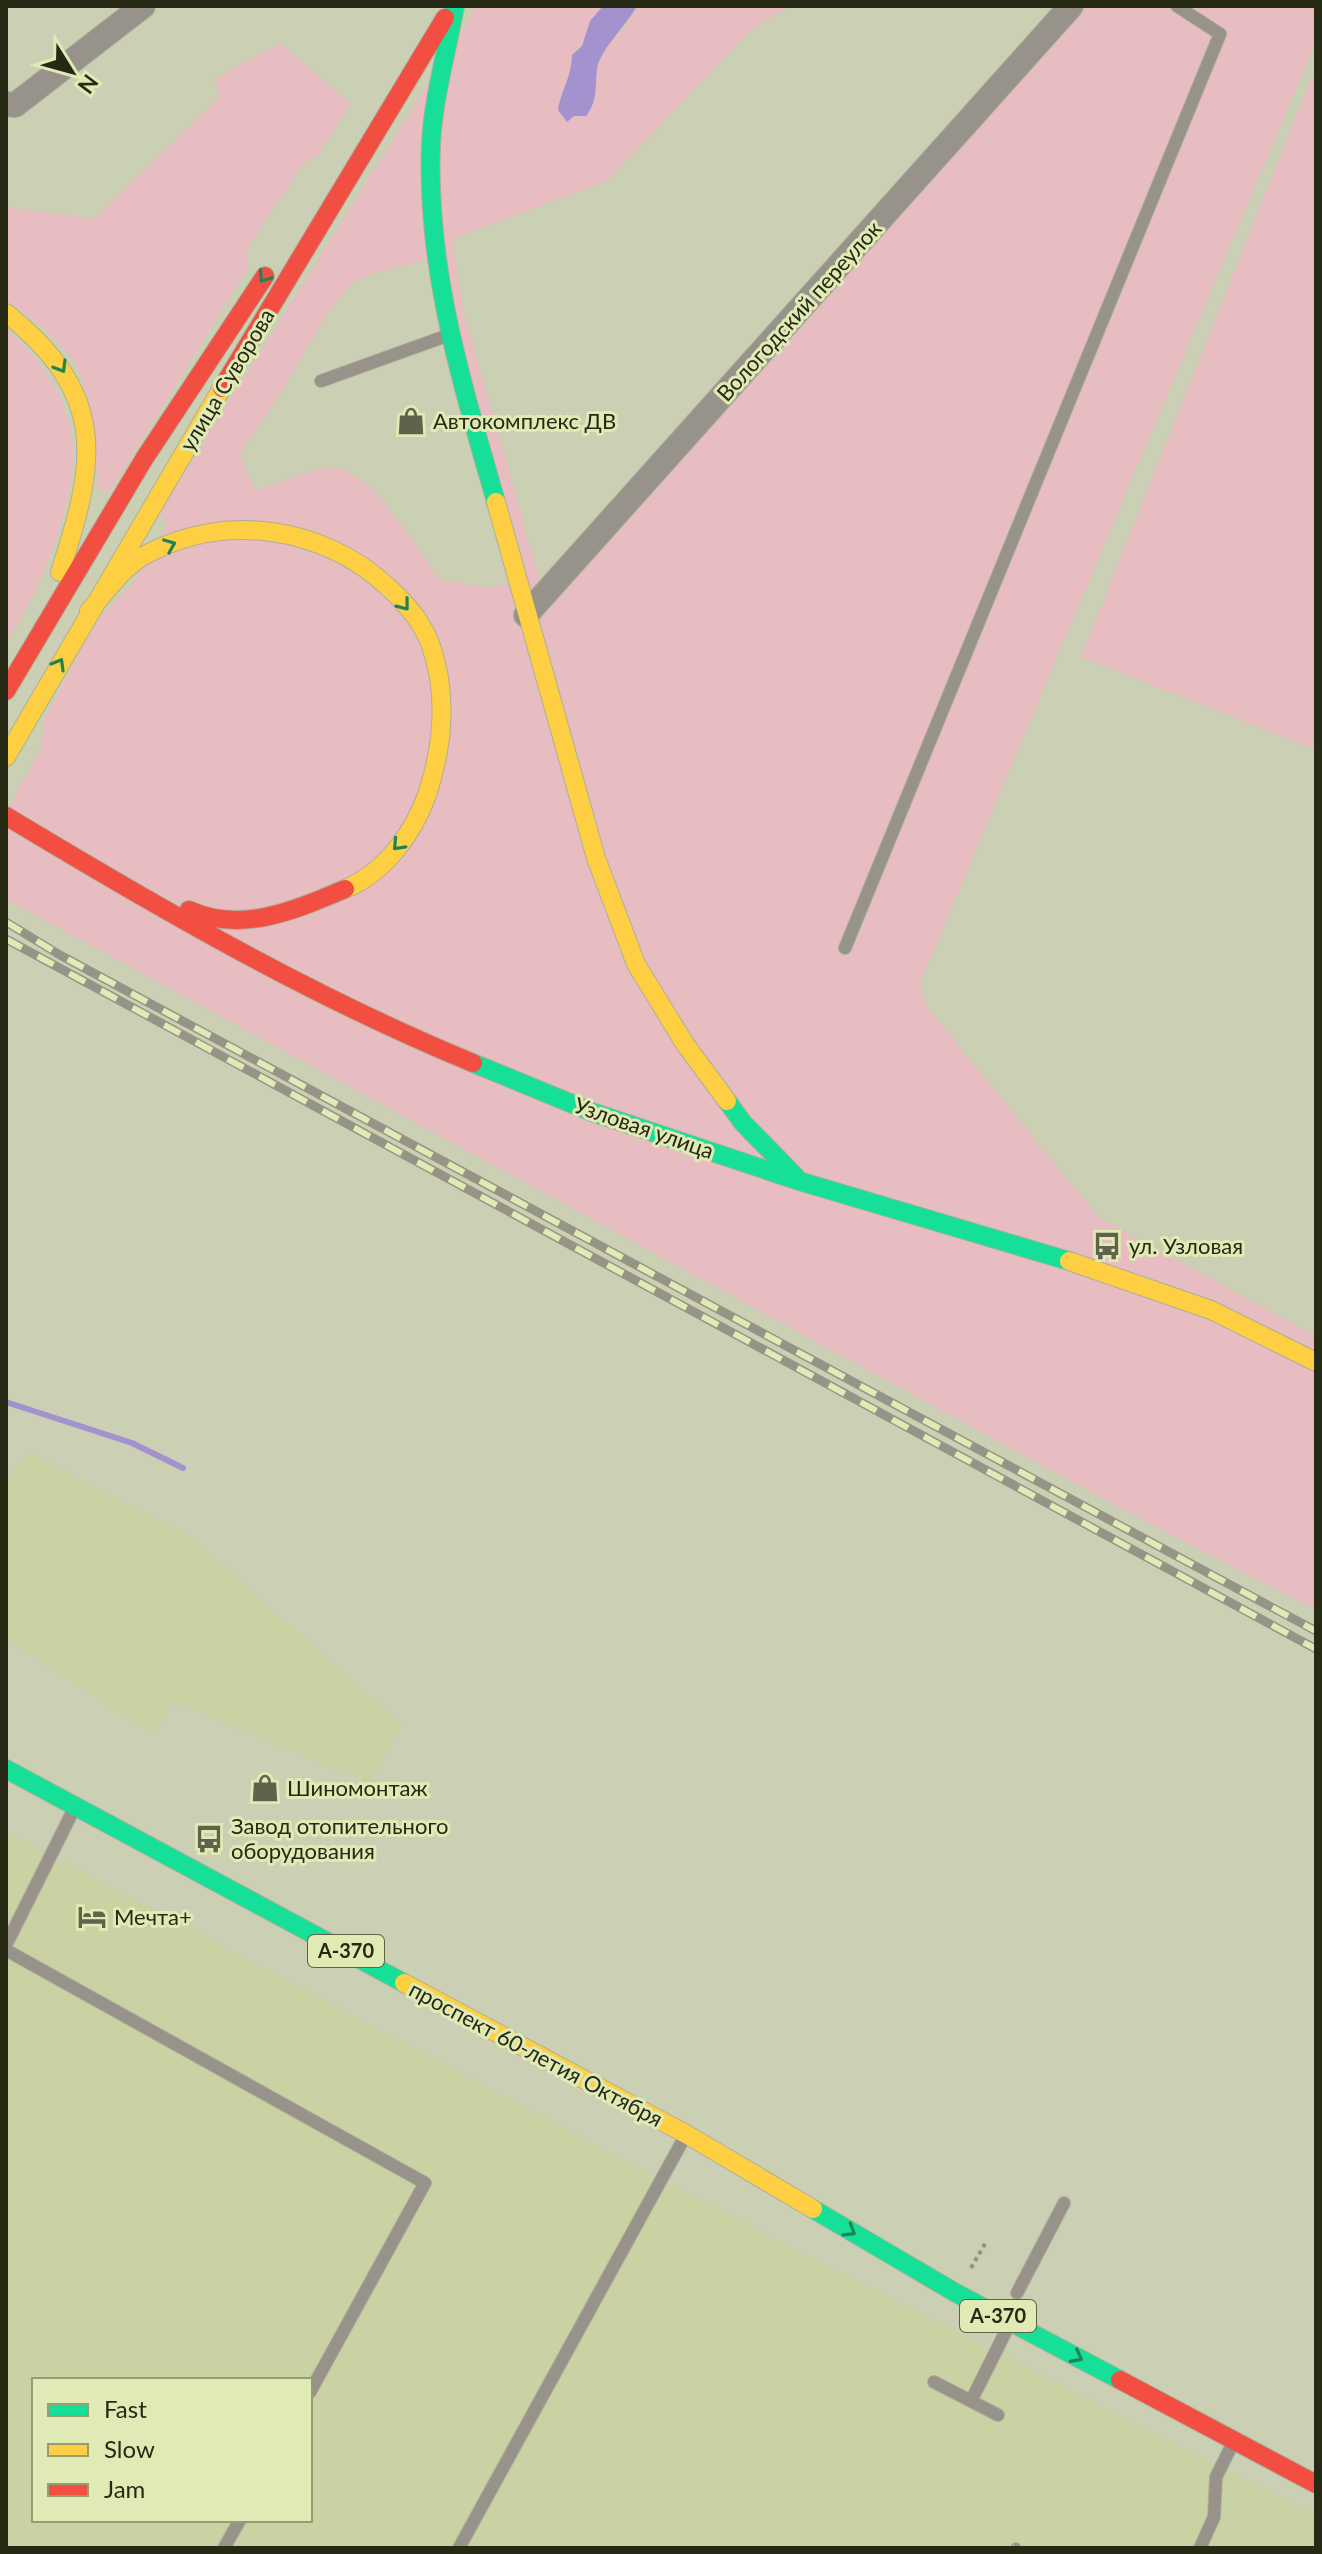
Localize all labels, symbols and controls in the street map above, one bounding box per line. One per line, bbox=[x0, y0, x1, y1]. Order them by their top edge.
north arrow bbox=[32, 32, 112, 112]
text: N bbox=[72, 69, 104, 99]
street label: Вологодский переулок bbox=[711, 215, 887, 406]
one-way arrow bbox=[259, 269, 274, 283]
street label: улица Суворова bbox=[173, 304, 280, 456]
one-way arrow bbox=[51, 359, 66, 373]
shop icon: Автокомплекс ДВ bbox=[396, 406, 426, 436]
place label: Автокомплекс ДВ bbox=[433, 407, 616, 434]
one-way arrow bbox=[162, 539, 176, 555]
one-way arrow bbox=[395, 596, 409, 611]
one-way arrow bbox=[49, 658, 65, 673]
one-way arrow bbox=[393, 836, 407, 850]
street label: Узловая улица bbox=[571, 1091, 717, 1164]
bus stop icon: ул. Узловая bbox=[1092, 1231, 1122, 1261]
place label: ул. Узловая bbox=[1129, 1232, 1243, 1259]
shop icon: Шиномонтаж bbox=[250, 1773, 280, 1803]
place label: Шиномонтаж bbox=[287, 1774, 428, 1801]
place label: Завод отопительного оборудования bbox=[231, 1812, 448, 1864]
bus stop icon: Завод отопительного оборудования bbox=[194, 1824, 224, 1854]
hotel icon: Мечта+ bbox=[77, 1902, 107, 1932]
place label: Мечта+ bbox=[114, 1903, 192, 1930]
road number: А-370 bbox=[308, 1935, 384, 1967]
street label: проспект 60-летия Октября bbox=[405, 1975, 668, 2132]
one-way arrow bbox=[841, 2221, 856, 2237]
road number: А-370 bbox=[960, 2300, 1036, 2332]
one-way arrow bbox=[1068, 2348, 1083, 2363]
legend bbox=[32, 2378, 312, 2522]
text: Fast bbox=[104, 2394, 147, 2423]
text: Slow bbox=[104, 2434, 155, 2463]
text: Jam bbox=[104, 2474, 145, 2503]

